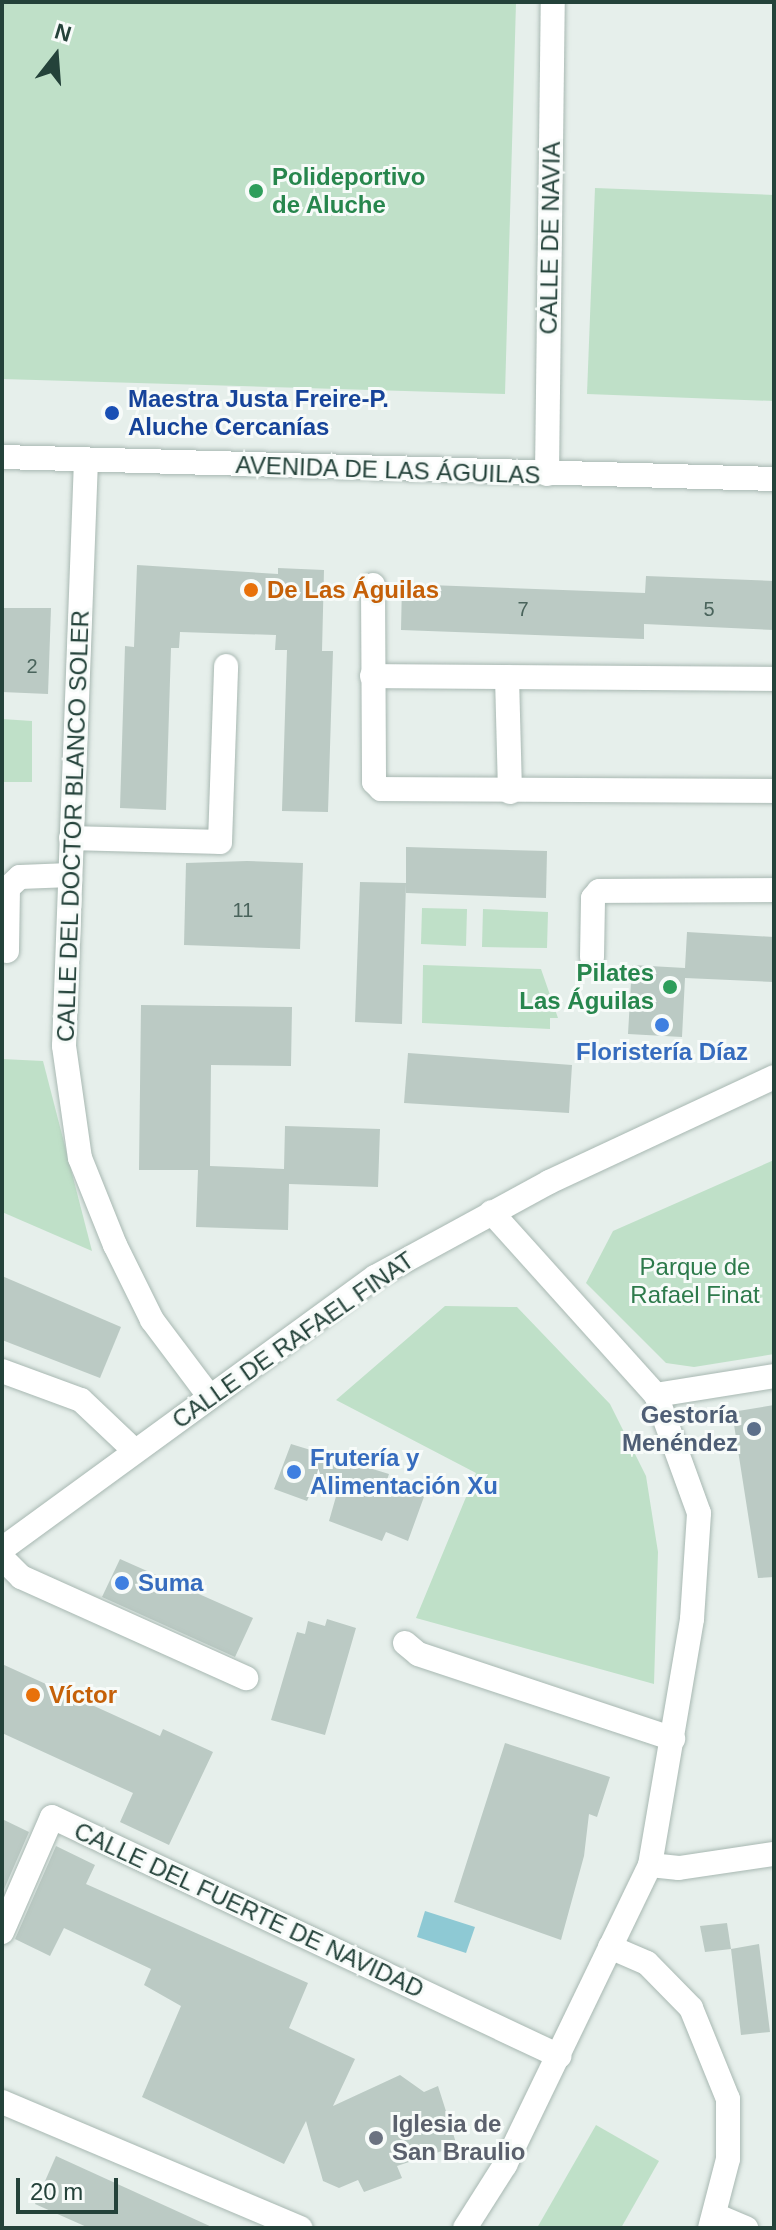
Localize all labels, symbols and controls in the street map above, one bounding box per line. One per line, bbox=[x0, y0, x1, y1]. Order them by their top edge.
north arrow bbox=[16, 16, 96, 96]
text: N bbox=[52, 18, 74, 47]
street label: CALLE DE NAVIA bbox=[534, 141, 566, 335]
place label: Polideportivo de Aluche bbox=[272, 163, 425, 219]
marker: Polideportivo de Aluche bbox=[247, 182, 265, 200]
place label: Maestra Justa Freire-P. Aluche Cercanías bbox=[128, 385, 389, 441]
marker: Maestra Justa Freire-P. Aluche Cercanías bbox=[103, 404, 121, 422]
street label: AVENIDA DE LAS ÁGUILAS bbox=[234, 450, 542, 490]
place label: De Las Águilas bbox=[267, 576, 439, 604]
marker: De Las Águilas bbox=[242, 581, 260, 599]
house number: 7 bbox=[517, 597, 529, 621]
house number: 5 bbox=[703, 597, 715, 621]
street label: CALLE DEL DOCTOR BLANCO SOLER bbox=[51, 609, 95, 1043]
house number: 2 bbox=[26, 654, 38, 678]
house number: 11 bbox=[233, 898, 253, 922]
place label: Pilates Las Águilas bbox=[519, 959, 654, 1015]
marker: Pilates Las Águilas bbox=[661, 978, 679, 996]
marker: Floristería Díaz bbox=[653, 1016, 671, 1034]
place label: Floristería Díaz bbox=[576, 1038, 748, 1066]
street label: CALLE DE RAFAEL FINAT bbox=[166, 1245, 420, 1435]
park label: Parque de Rafael Finat bbox=[630, 1253, 760, 1309]
place label: Gestoría Menéndez bbox=[622, 1401, 738, 1457]
marker: Gestoría Menéndez bbox=[745, 1420, 763, 1438]
place label: Frutería y Alimentación Xu bbox=[310, 1444, 498, 1500]
marker: Frutería y Alimentación Xu bbox=[285, 1463, 303, 1481]
place label: Suma bbox=[138, 1569, 203, 1597]
marker: Suma bbox=[113, 1574, 131, 1592]
place label: Víctor bbox=[49, 1681, 117, 1709]
marker: Víctor bbox=[24, 1686, 42, 1704]
street label: CALLE DEL FUERTE DE NAVIDAD bbox=[69, 1816, 429, 2004]
place label: Iglesia de San Braulio bbox=[392, 2110, 525, 2166]
marker: Iglesia de San Braulio bbox=[367, 2129, 385, 2147]
scale bar bbox=[20, 2162, 122, 2212]
text: 20 m bbox=[30, 2178, 83, 2205]

